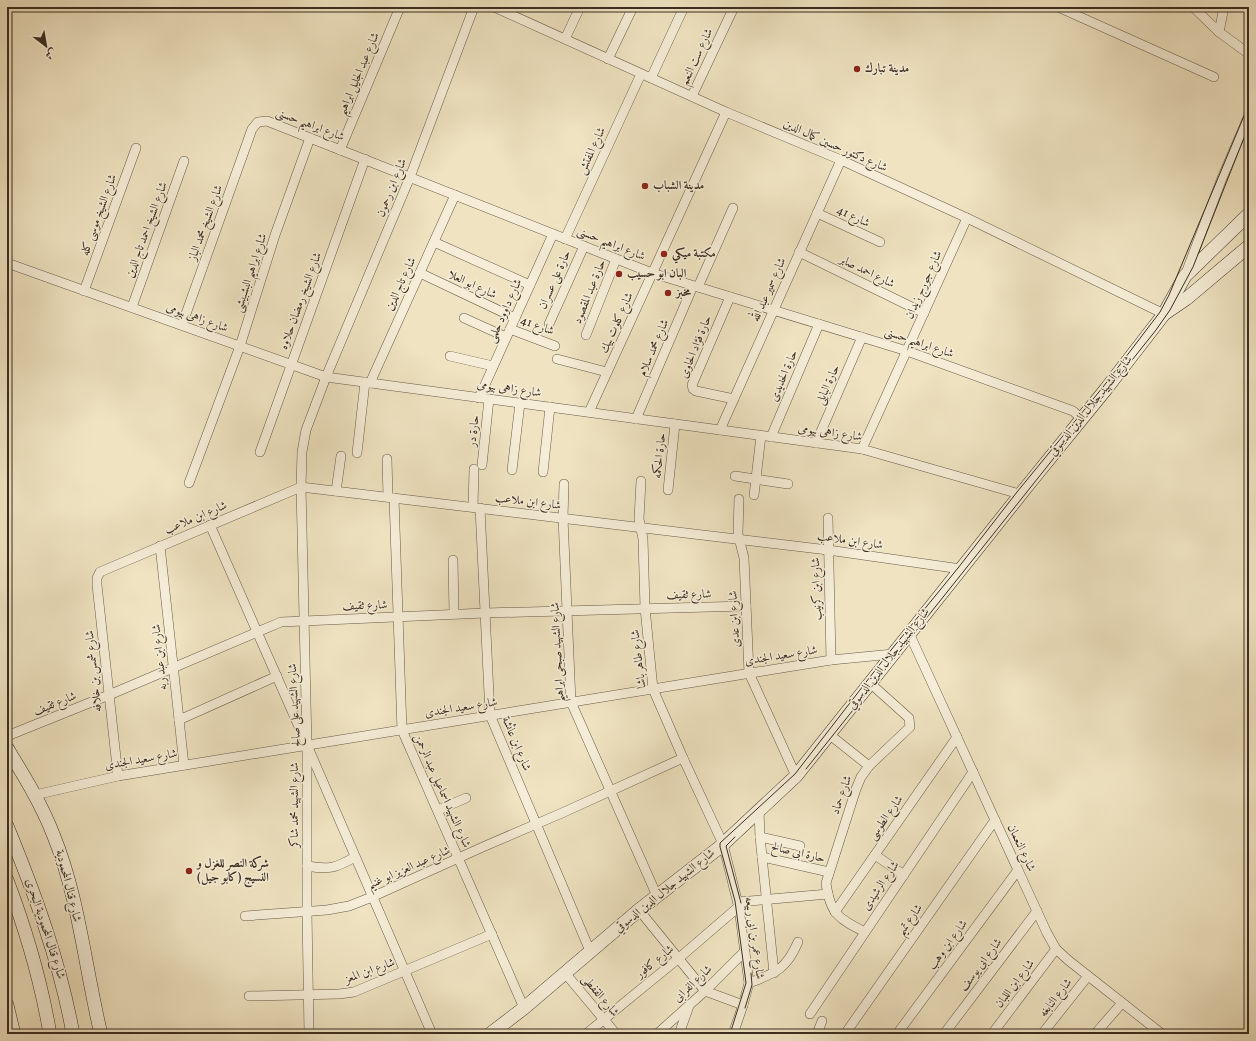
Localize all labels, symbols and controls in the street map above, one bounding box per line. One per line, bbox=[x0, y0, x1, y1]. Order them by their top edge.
north arrow bbox=[26, 26, 66, 66]
street label: شارع ست النعم bbox=[677, 26, 719, 89]
street label: شارع عبد الجليل ابراهيم bbox=[334, 30, 387, 119]
text: ش bbox=[42, 44, 59, 63]
place label: مدينة تبارك bbox=[865, 61, 909, 77]
marker: مدينة تبارك bbox=[852, 64, 862, 74]
street label: شارع ابراهيم حسنى bbox=[272, 105, 347, 148]
street label: شارع دكتور حسين كمال الدين bbox=[780, 116, 890, 178]
street label: شارع المفتش bbox=[574, 125, 612, 178]
street label: شارع ابن رحمون bbox=[373, 156, 413, 220]
street label: شارع الشيخ موسى كله bbox=[77, 172, 123, 259]
place label: مدينة الشباب bbox=[653, 178, 704, 194]
street label: شارع الشيخ احمد تاج الدين bbox=[122, 180, 174, 281]
marker: مدينة الشباب bbox=[640, 181, 650, 191]
street label: شارع الشيخ محمد الباز bbox=[185, 183, 229, 265]
street label: شارع 41 bbox=[833, 202, 872, 234]
street label: شارع ابراهيم حسنى bbox=[573, 223, 648, 268]
street label: شارع ابراهيم البشبيشى bbox=[231, 231, 274, 316]
place label: مكتبة ميكي bbox=[672, 246, 716, 264]
street label: حارة على عسران bbox=[535, 248, 575, 312]
street label: شارع جورج زيدان bbox=[902, 248, 948, 323]
marker: مكتبة ميكي bbox=[659, 249, 669, 259]
street label: شارع الشيخ رمضان حلاوه bbox=[276, 250, 328, 353]
street label: شارع احمد صابر bbox=[834, 251, 897, 294]
street label: شارع سمير عبد الله bbox=[745, 254, 792, 325]
street label: شارع تاج الدين bbox=[382, 255, 422, 314]
street label: حارة عبد المقصود bbox=[570, 258, 610, 326]
place label: البان ابو حسيب bbox=[627, 266, 687, 282]
street label: شارع ابو العلا bbox=[444, 267, 499, 305]
marker: البان ابو حسيب bbox=[614, 269, 624, 279]
street label: شارع داوود حلمى bbox=[484, 276, 528, 346]
place label: مخبز bbox=[674, 285, 692, 301]
marker: مخبز bbox=[663, 288, 673, 298]
street label: شارع كلوت بيك bbox=[596, 290, 639, 357]
street label: شارع زاهى بيومى bbox=[163, 299, 230, 339]
street label: شارع 41 bbox=[517, 312, 556, 341]
street label: حارة فؤاد الحاوى bbox=[676, 313, 716, 381]
street label: شارع محمد سلام bbox=[635, 317, 675, 380]
street label: شارع ابراهيم حسنى bbox=[881, 324, 956, 365]
street label: حارة الحديدى bbox=[766, 348, 802, 404]
street label: شارع الشهيد جلال الدين الدسوقي bbox=[1045, 352, 1138, 461]
street label: حارة البابلى bbox=[812, 362, 844, 408]
street label: شارع زاهى بيومى bbox=[476, 377, 542, 403]
street label: حارة در bbox=[464, 414, 484, 449]
street label: شارع زاهى بيومى bbox=[797, 421, 863, 447]
street label: حارة الحكمه bbox=[650, 432, 670, 480]
street label: شارع ابن ملاعب bbox=[494, 490, 562, 516]
street label: شارع ابن ملاعب bbox=[162, 498, 231, 540]
street label: شارع ابن ملاعب bbox=[816, 528, 884, 556]
street label: شارع ابن كرنيب bbox=[808, 557, 828, 621]
street label: شارع ثقيف bbox=[666, 587, 712, 605]
street label: شارع ابن عدى bbox=[726, 590, 746, 648]
street label: شارع ثقيف bbox=[342, 597, 388, 617]
street label: شارع الشهيد صبحى ابراهيم bbox=[547, 601, 572, 702]
street label: شارع الشهيد جلال الدين الدسوقي bbox=[844, 605, 935, 714]
street label: شارع ابن عبد ربه bbox=[149, 623, 173, 691]
street label: شارع طاهر باشا bbox=[627, 628, 653, 689]
street label: شارع شمس بن خلافه bbox=[82, 629, 108, 713]
street label: شارع سعيد الجندى bbox=[744, 642, 819, 672]
street label: شارع الشهيد على صالح bbox=[285, 663, 307, 747]
street label: شارع ثقيف bbox=[31, 688, 80, 722]
street label: شارع سعيد الجندى bbox=[424, 694, 499, 724]
street label: شارع ابن عائشة bbox=[496, 714, 535, 775]
street label: شارع الشهيد اسماعيل عبد الرحمن bbox=[408, 732, 474, 851]
street label: شارع سعيد الجندى bbox=[103, 746, 179, 776]
street label: شارع الشهيد محمد شاكر bbox=[287, 762, 305, 850]
street label: شارع حماد bbox=[828, 773, 858, 817]
street label: شارع الطوسى bbox=[865, 792, 909, 845]
street label: شارع النعمان bbox=[1001, 822, 1039, 875]
street label: حارة ابى صالح bbox=[769, 839, 827, 868]
street label: شارع عبد العزيز ابو غنيم bbox=[365, 843, 454, 896]
street label: شارع الشهيد جلال الدين الدسوقي bbox=[611, 845, 720, 938]
street label: شارع قنال المحمودية bbox=[49, 848, 85, 925]
place label: شركة النصر للغزل و النسيج (كابو جيل) bbox=[195, 855, 269, 888]
street label: شارع الرشيدى bbox=[859, 858, 905, 915]
marker: شركة النصر للغزل و النسيج (كابو جيل) bbox=[184, 866, 194, 876]
street label: شارع قنال المحمودية البحرى bbox=[19, 877, 69, 982]
street label: شارع عمر بن ابى ربيعه bbox=[738, 896, 768, 981]
street label: شارع تميم bbox=[893, 901, 929, 941]
street label: شارع ابن وهب bbox=[924, 917, 973, 974]
street label: شارع ابى يوسف bbox=[956, 935, 1008, 996]
street label: شارع كافور bbox=[632, 942, 679, 985]
street label: شارع ابن المعز bbox=[341, 954, 398, 990]
street label: شارع ابن اللبان bbox=[991, 956, 1040, 1013]
street label: شارع الفرابى bbox=[670, 962, 718, 1008]
street label: شارع القفطى bbox=[576, 971, 623, 1022]
street label: شارع النابغه bbox=[1036, 975, 1078, 1022]

